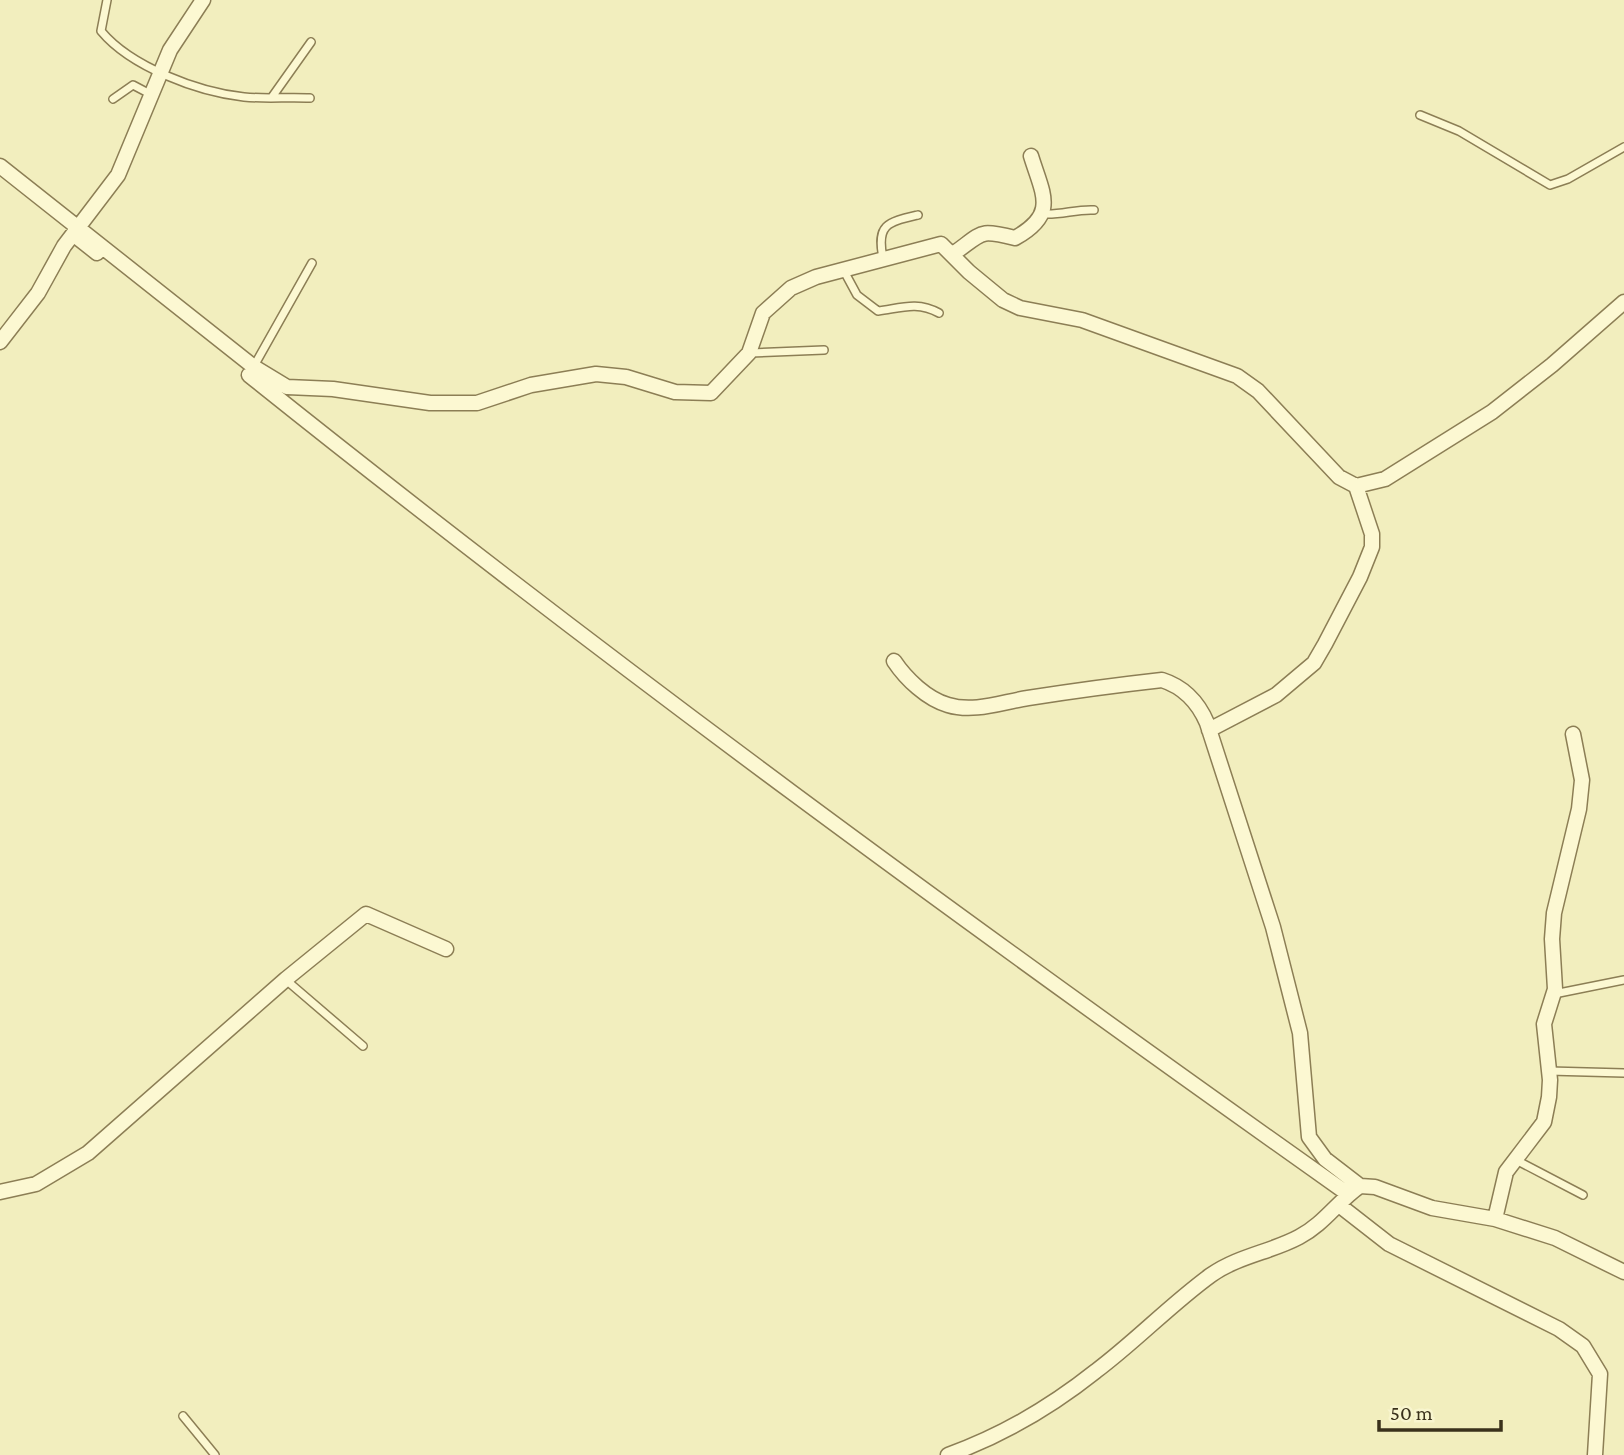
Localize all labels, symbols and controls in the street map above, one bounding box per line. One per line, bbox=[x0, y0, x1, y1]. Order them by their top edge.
scale bar bbox=[1379, 1388, 1502, 1432]
text: 50 m bbox=[1390, 1401, 1433, 1425]

